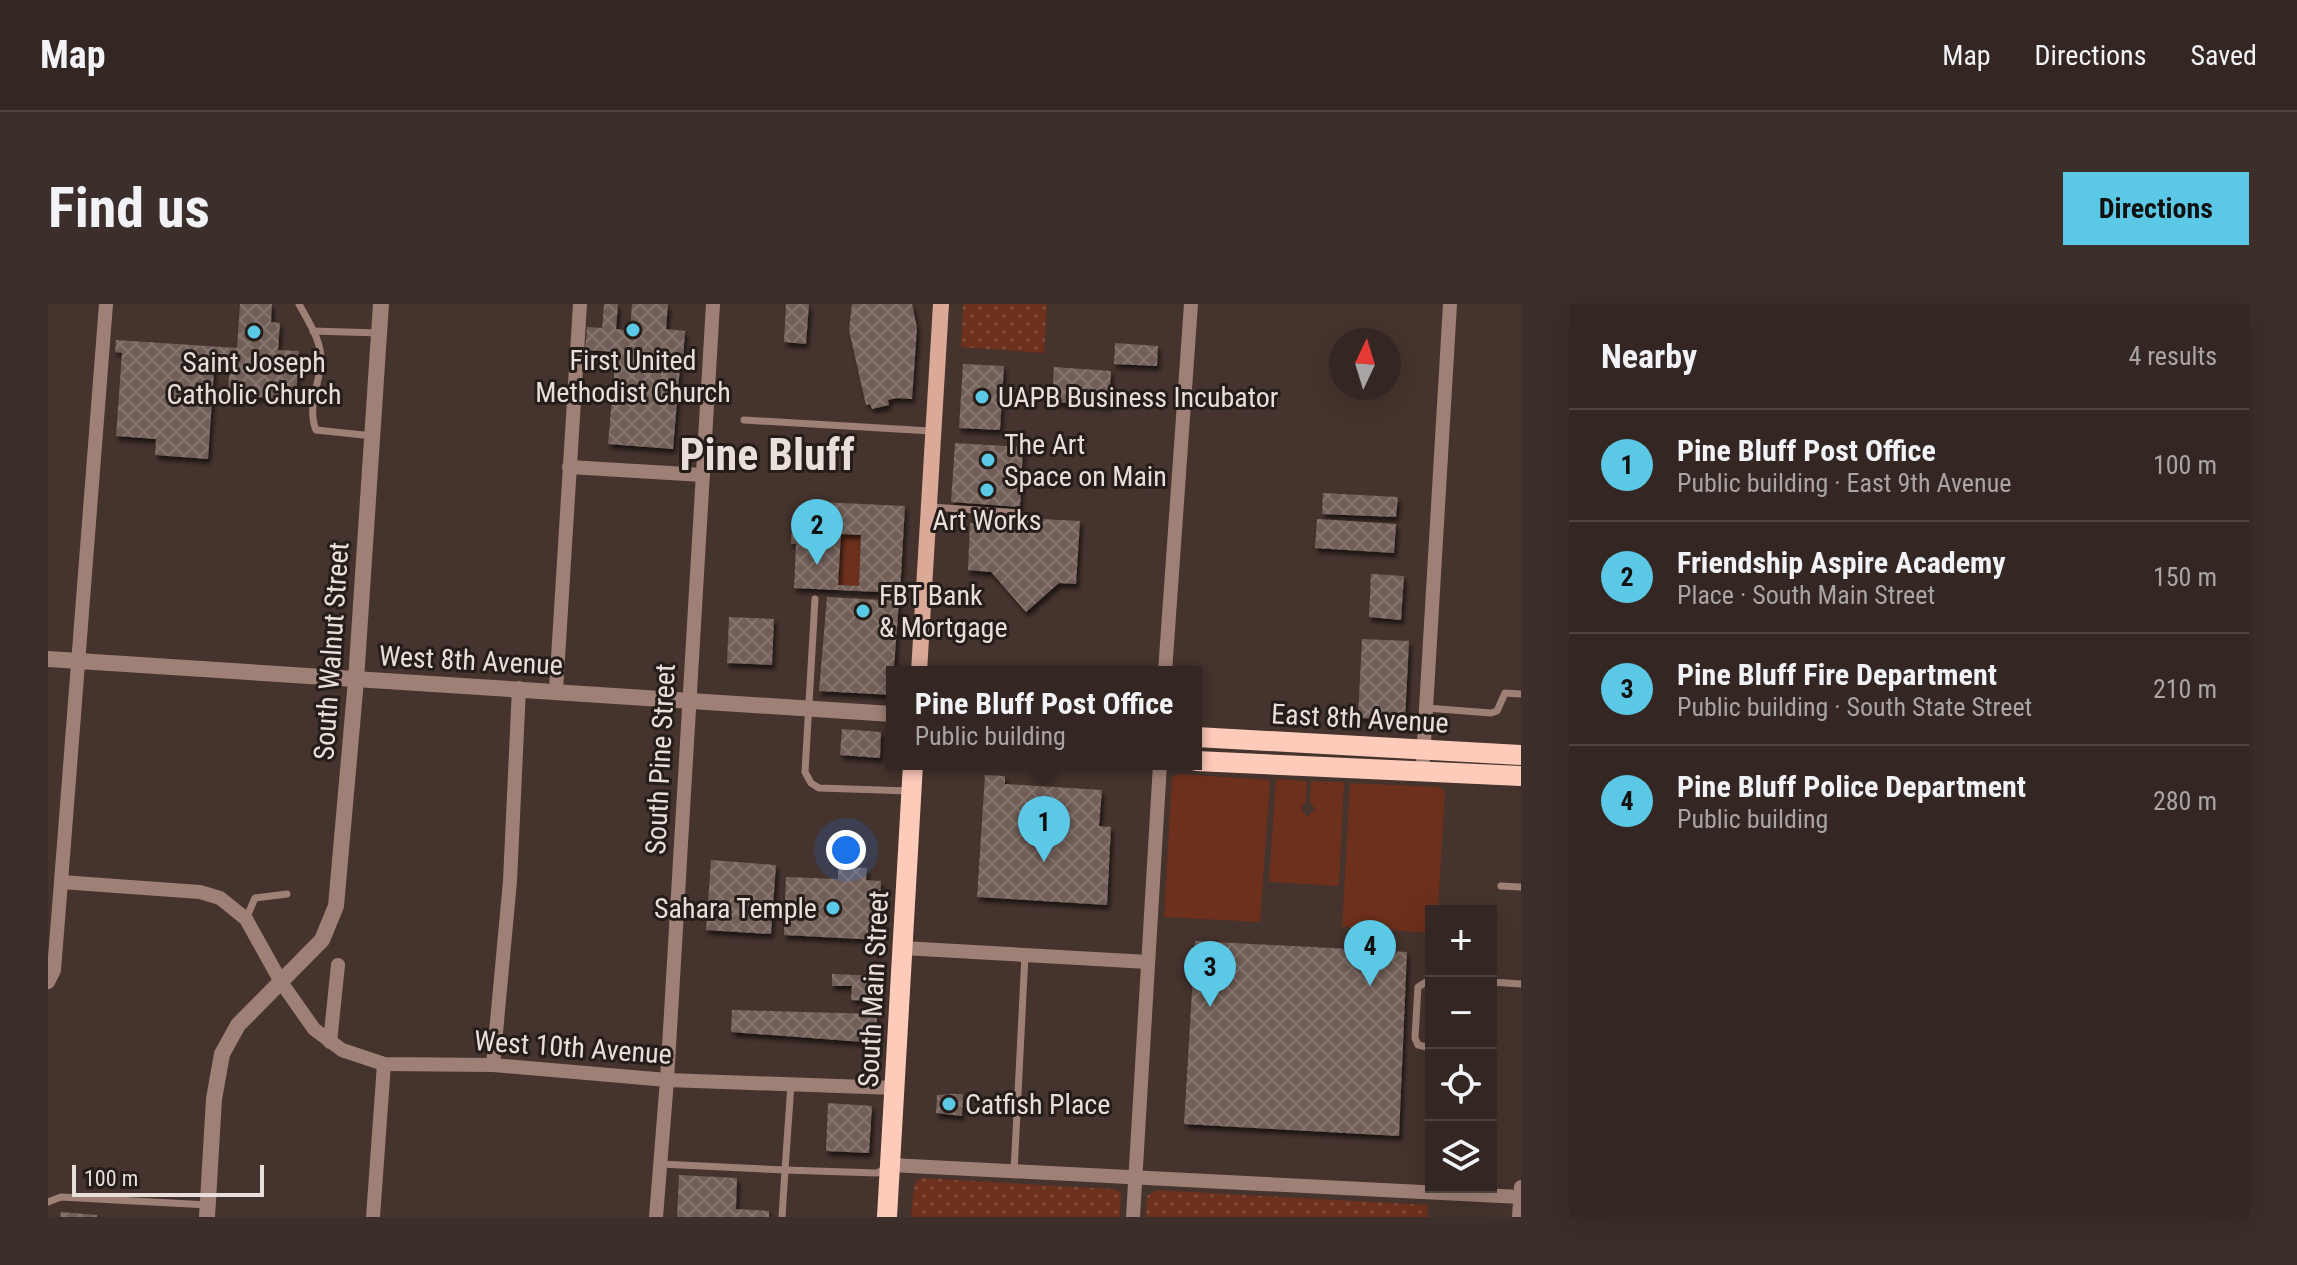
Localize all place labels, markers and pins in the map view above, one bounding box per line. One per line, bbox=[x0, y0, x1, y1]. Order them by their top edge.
marker: First United Methodist Church bbox=[624, 321, 642, 339]
marker: Saint Joseph Catholic Church bbox=[245, 323, 263, 341]
place label: First United Methodist Church bbox=[535, 344, 731, 409]
place label: Saint Joseph Catholic Church bbox=[166, 346, 342, 411]
place label: UAPB Business Incubator bbox=[998, 381, 1278, 414]
marker: UAPB Business Incubator bbox=[973, 388, 991, 406]
place label: The Art Space on Main bbox=[1004, 428, 1167, 493]
marker: The Art Space on Main bbox=[979, 451, 997, 469]
marker: Art Works bbox=[978, 481, 996, 499]
pin: 2 bbox=[791, 499, 843, 565]
place label: Art Works bbox=[933, 504, 1041, 537]
place label: FBT Bank & Mortgage bbox=[879, 579, 1008, 644]
marker: FBT Bank & Mortgage bbox=[854, 602, 872, 620]
pin: 1 bbox=[1018, 796, 1070, 862]
place label: Sahara Temple bbox=[654, 892, 817, 925]
marker: Sahara Temple bbox=[824, 899, 842, 917]
pin: 4 bbox=[1344, 920, 1396, 986]
pin: 3 bbox=[1184, 941, 1236, 1007]
place label: Catfish Place bbox=[965, 1088, 1110, 1121]
marker: Catfish Place bbox=[940, 1095, 958, 1113]

